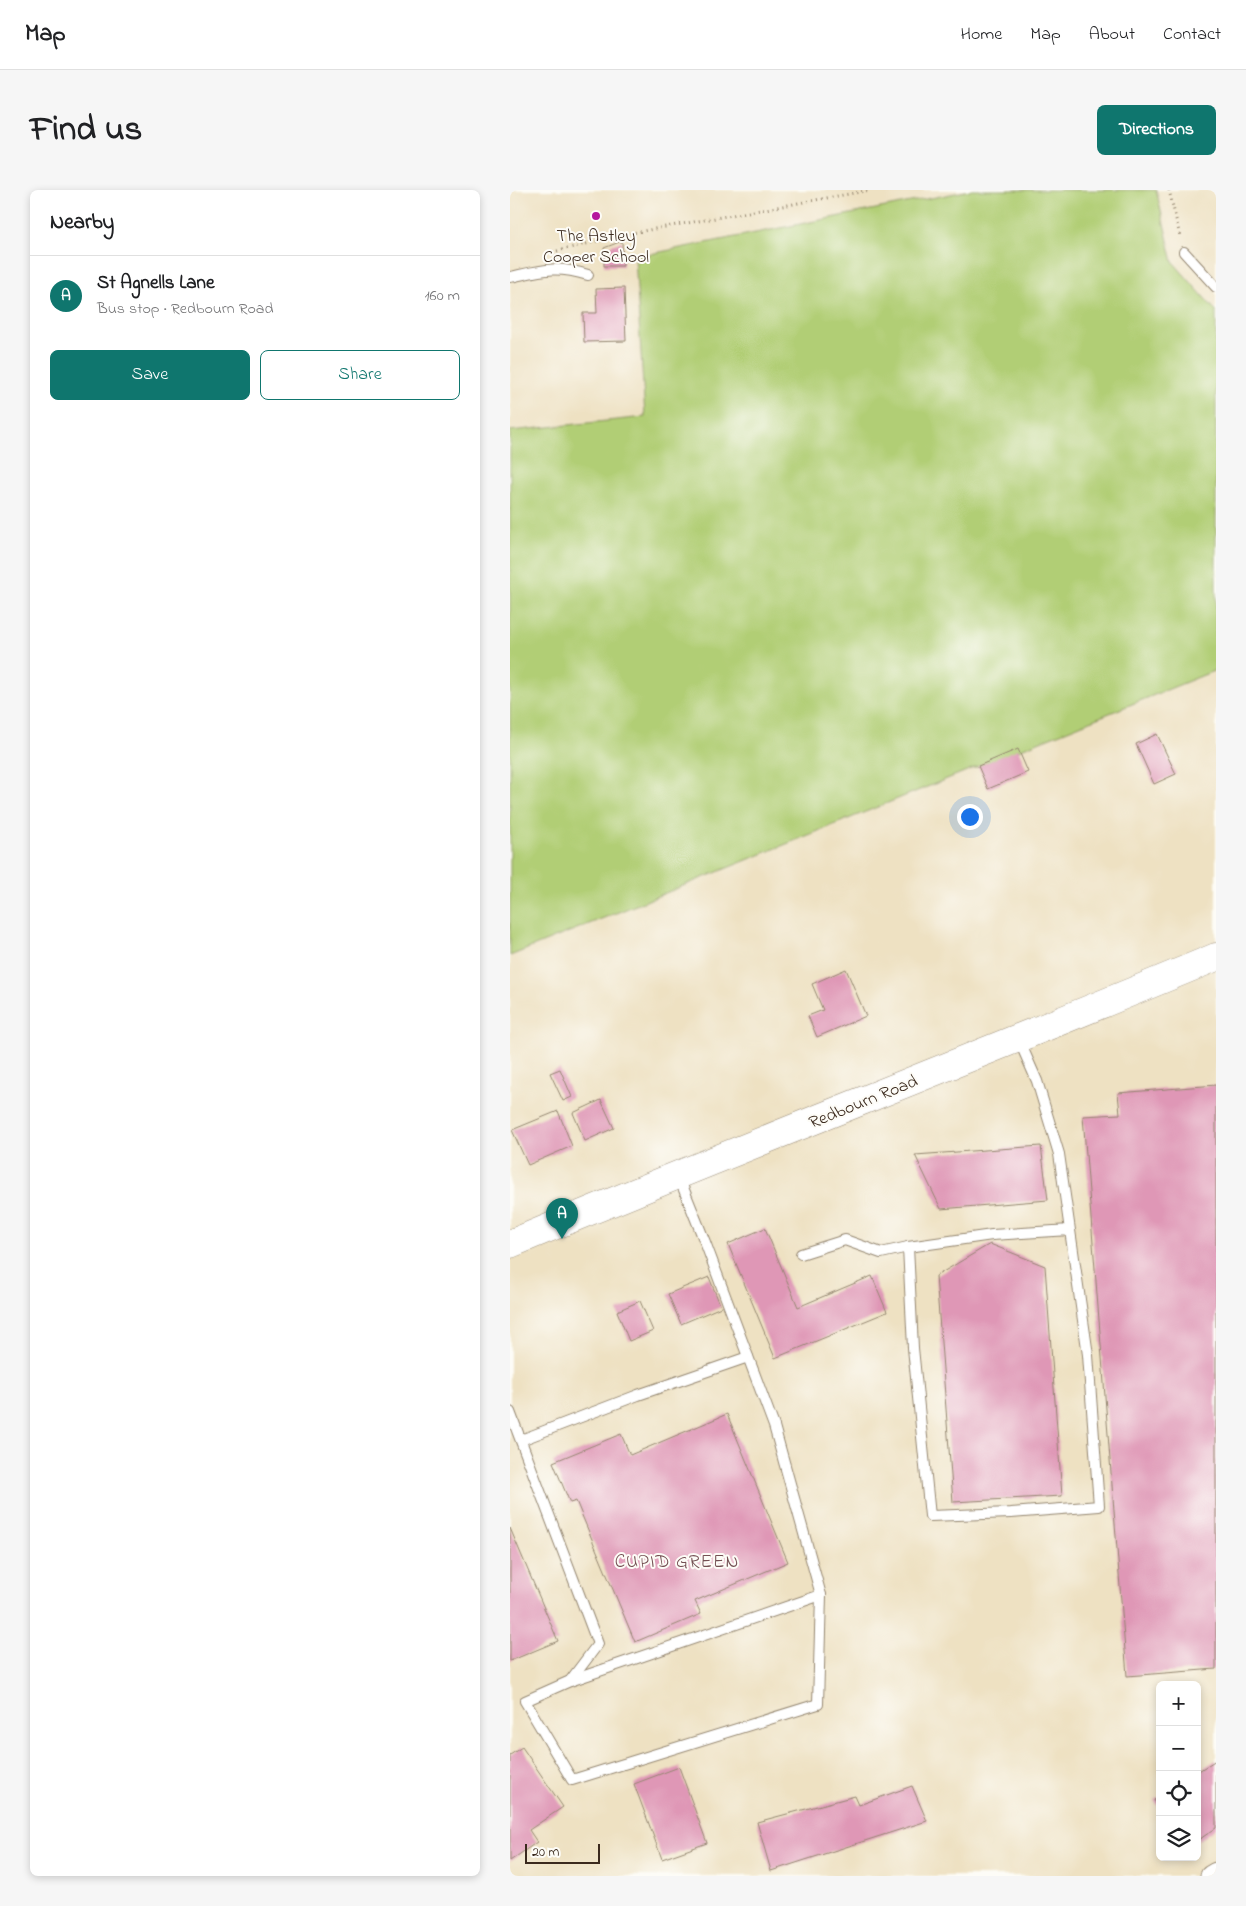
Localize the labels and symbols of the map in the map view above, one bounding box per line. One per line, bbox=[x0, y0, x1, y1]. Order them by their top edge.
marker: The Astley Cooper School bbox=[590, 210, 602, 222]
place label: The Astley Cooper School bbox=[543, 224, 649, 271]
your location bbox=[957, 804, 983, 830]
street label: Redbourn Road bbox=[805, 1069, 922, 1137]
pin: A bbox=[546, 1198, 578, 1239]
district label: CUPID GREEN bbox=[615, 1549, 739, 1576]
scale bar bbox=[525, 1841, 600, 1864]

